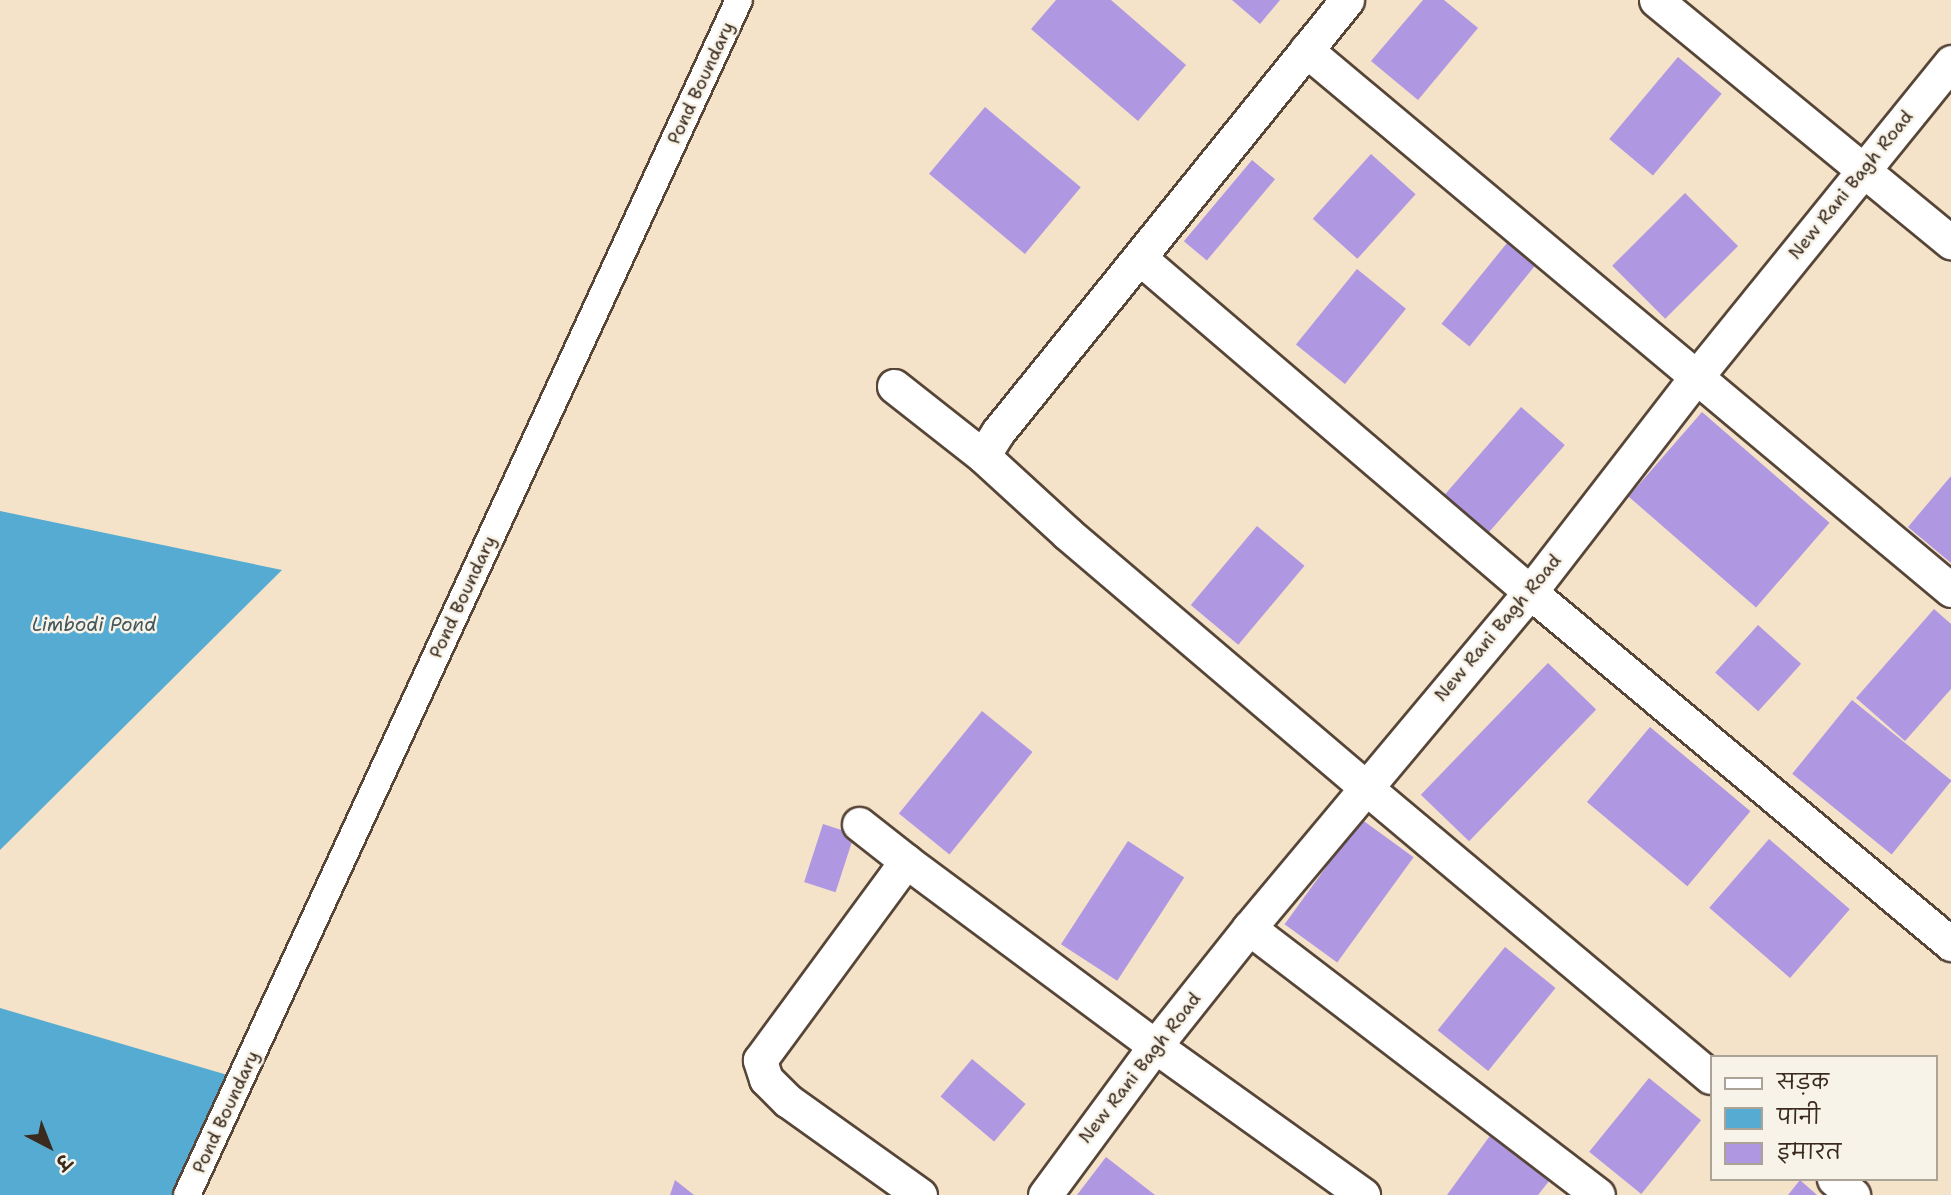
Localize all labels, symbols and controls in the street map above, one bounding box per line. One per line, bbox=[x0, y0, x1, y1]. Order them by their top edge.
street label: Pond Boundary bbox=[663, 18, 739, 148]
street label: New Rani Bagh Road bbox=[1784, 106, 1918, 264]
street label: Pond Boundary bbox=[425, 532, 501, 662]
street label: New Rani Bagh Road bbox=[1430, 550, 1566, 706]
water label: Limbodi Pond bbox=[32, 614, 156, 636]
street label: New Rani Bagh Road bbox=[1074, 988, 1206, 1148]
street label: Pond Boundary bbox=[188, 1047, 264, 1177]
legend bbox=[1710, 1055, 1937, 1181]
text: सड़क bbox=[1777, 1068, 1829, 1096]
text: पानी bbox=[1777, 1103, 1820, 1131]
north arrow bbox=[14, 1111, 84, 1181]
text: इमारत bbox=[1777, 1138, 1841, 1166]
text: उ bbox=[50, 1148, 76, 1176]

